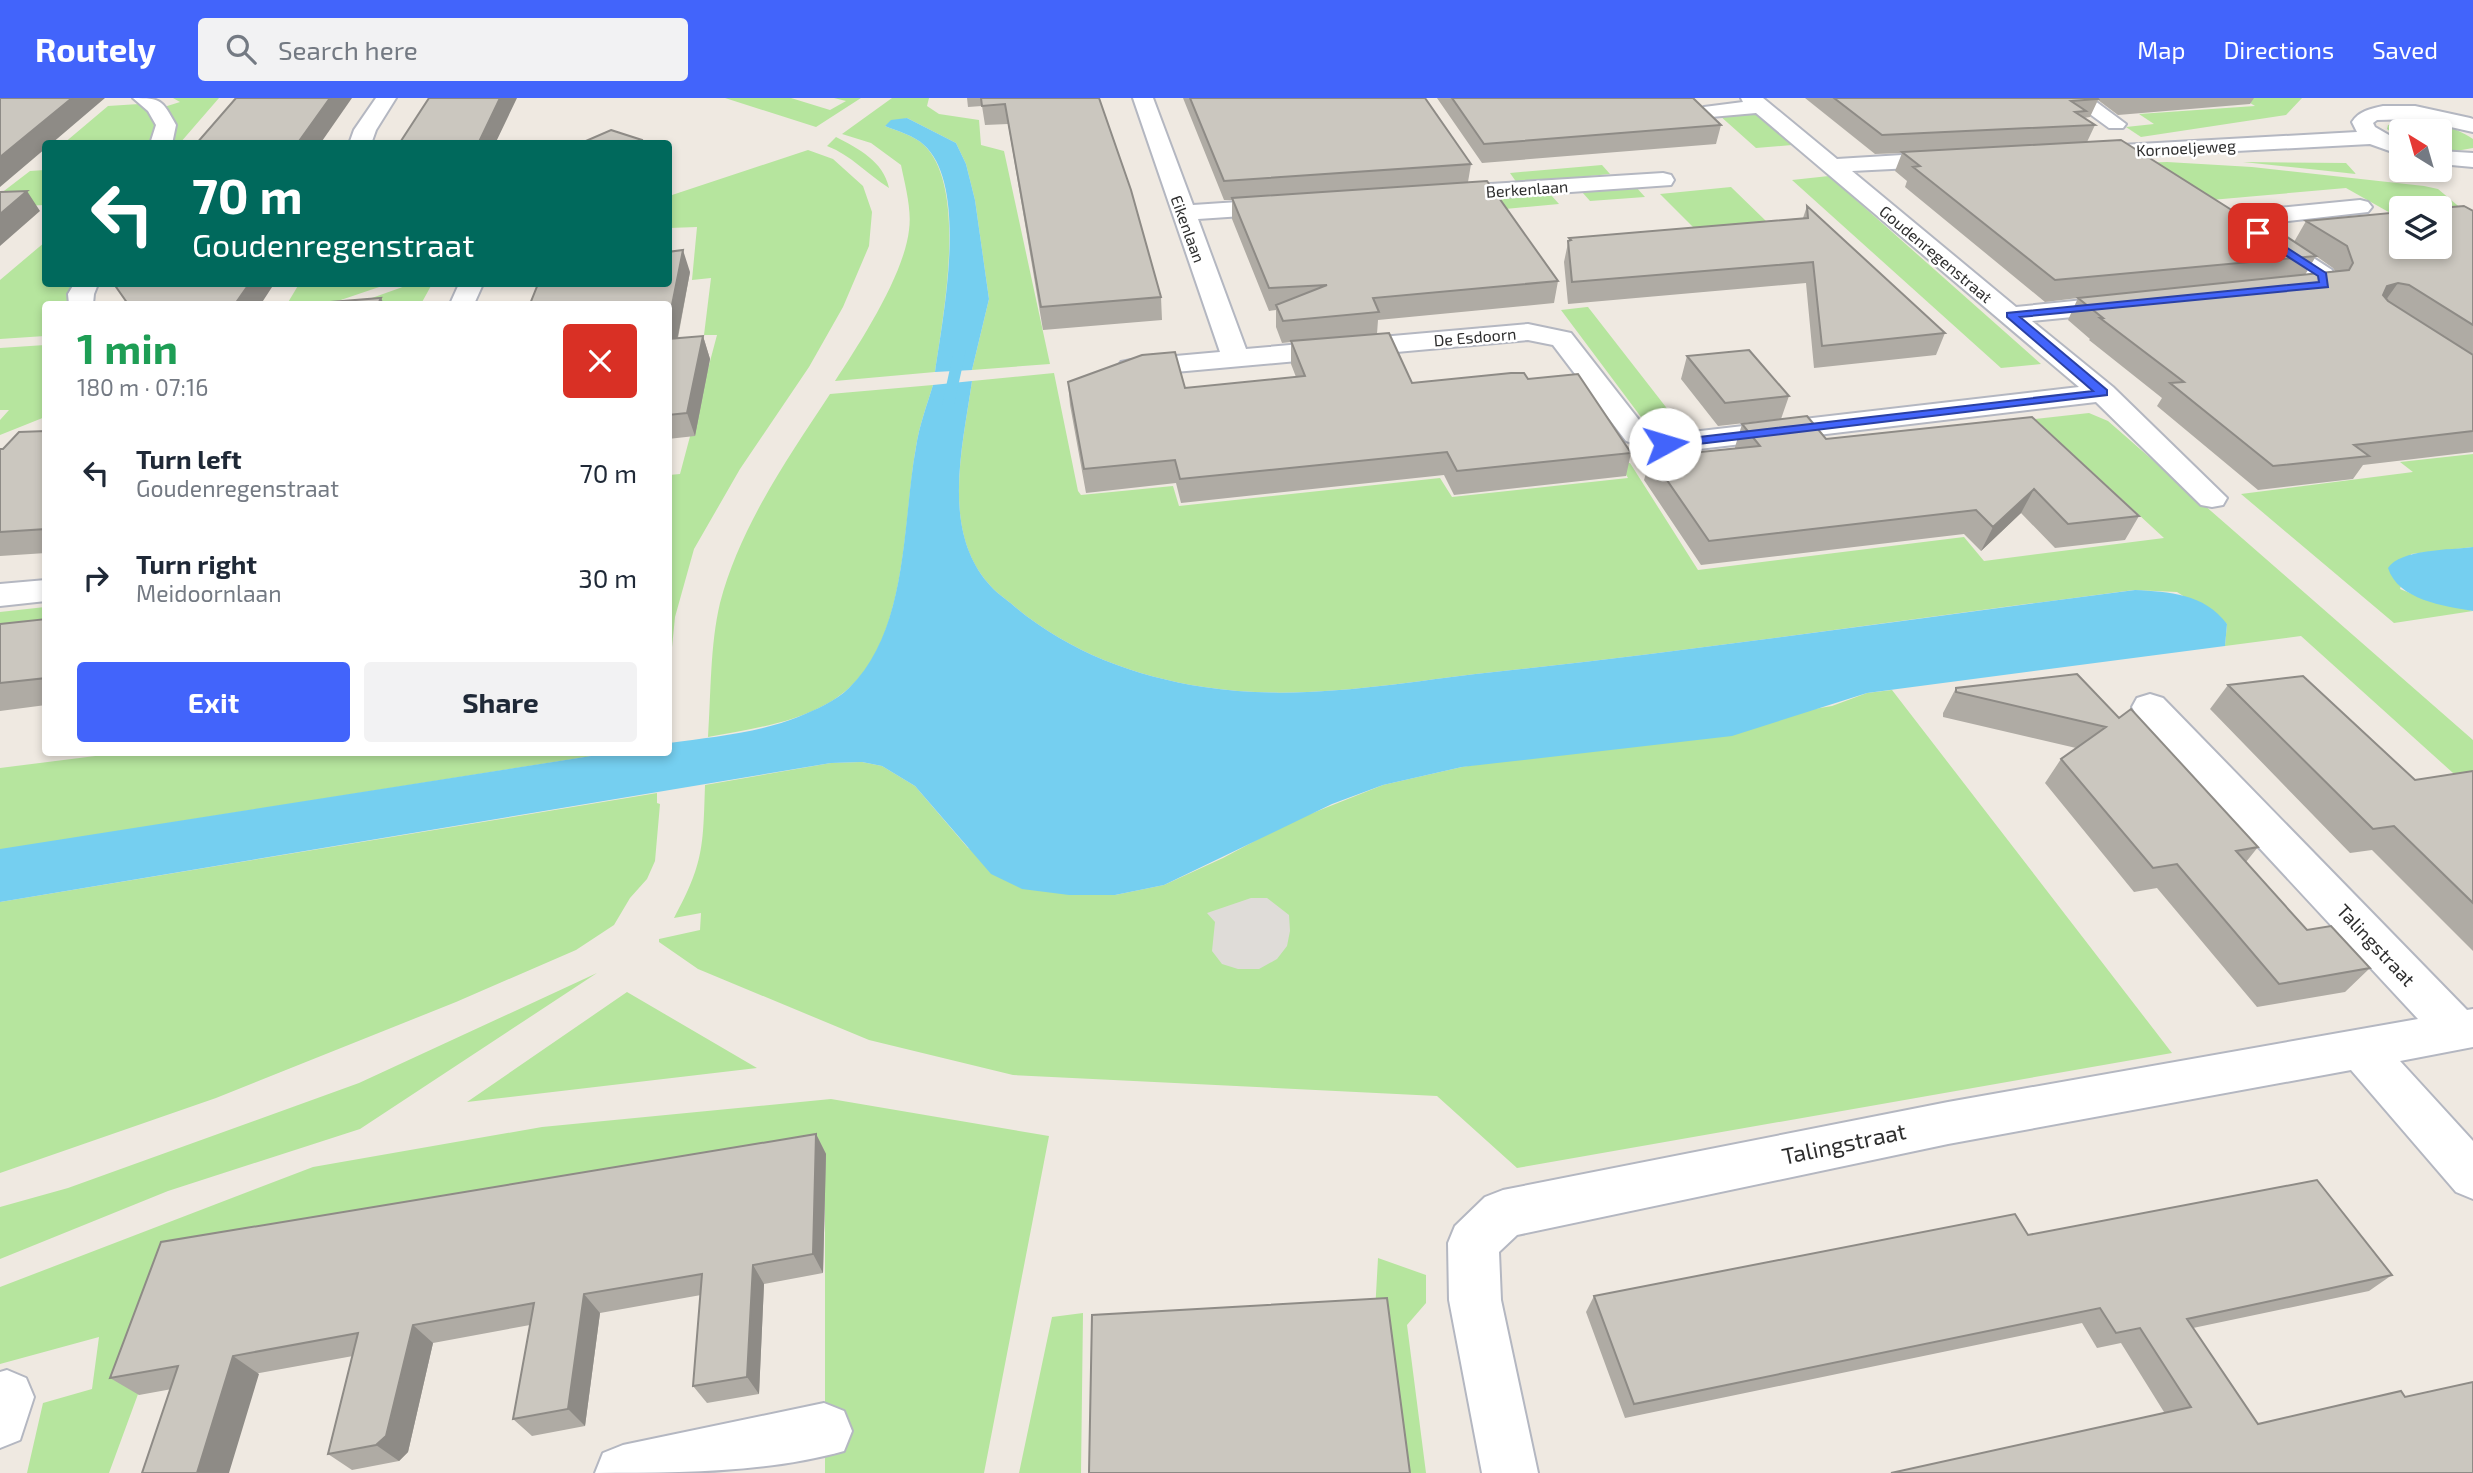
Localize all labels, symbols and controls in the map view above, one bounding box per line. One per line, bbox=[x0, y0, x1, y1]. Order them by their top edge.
search box bbox=[198, 18, 688, 81]
text: Routely bbox=[35, 29, 156, 69]
icon: search bbox=[222, 30, 260, 68]
text: Search here bbox=[278, 34, 418, 65]
text: Map bbox=[2137, 35, 2185, 64]
text: Directions bbox=[2223, 35, 2334, 64]
text: Saved bbox=[2372, 35, 2438, 64]
north arrow bbox=[2389, 119, 2452, 182]
map controls bbox=[2389, 119, 2452, 259]
street label: Kornoeljeweg bbox=[2136, 135, 2236, 161]
text: 70 m bbox=[192, 165, 303, 224]
icon: left bbox=[77, 168, 168, 259]
street label: Berkenlaan bbox=[1485, 176, 1569, 201]
street label: Eikenlaan bbox=[1168, 193, 1209, 265]
button: layers bbox=[2389, 196, 2452, 259]
street label: Goudenregenstraat bbox=[1876, 201, 1996, 306]
pin bbox=[2228, 203, 2288, 263]
icon: arrive bbox=[2239, 214, 2277, 252]
text: Goudenregenstraat bbox=[192, 225, 474, 263]
text: 1 min bbox=[77, 322, 178, 372]
street label: De Esdoorn bbox=[1433, 323, 1517, 350]
button: close bbox=[563, 324, 637, 398]
text: 180 m · 07:16 bbox=[77, 373, 208, 401]
position arrow bbox=[1628, 407, 1702, 481]
text: Turn left bbox=[136, 443, 242, 474]
icon: left bbox=[77, 454, 115, 492]
text: 70 m bbox=[579, 457, 637, 488]
text: Goudenregenstraat bbox=[136, 474, 339, 502]
text: Turn right bbox=[136, 548, 257, 579]
icon: right bbox=[77, 559, 115, 597]
text: 30 m bbox=[578, 562, 637, 593]
text: Meidoornlaan bbox=[136, 579, 282, 607]
button: Exit bbox=[77, 662, 350, 742]
button: Share bbox=[364, 662, 637, 742]
street label: Talingstraat bbox=[2332, 899, 2420, 991]
street label: Talingstraat bbox=[1779, 1116, 1909, 1170]

